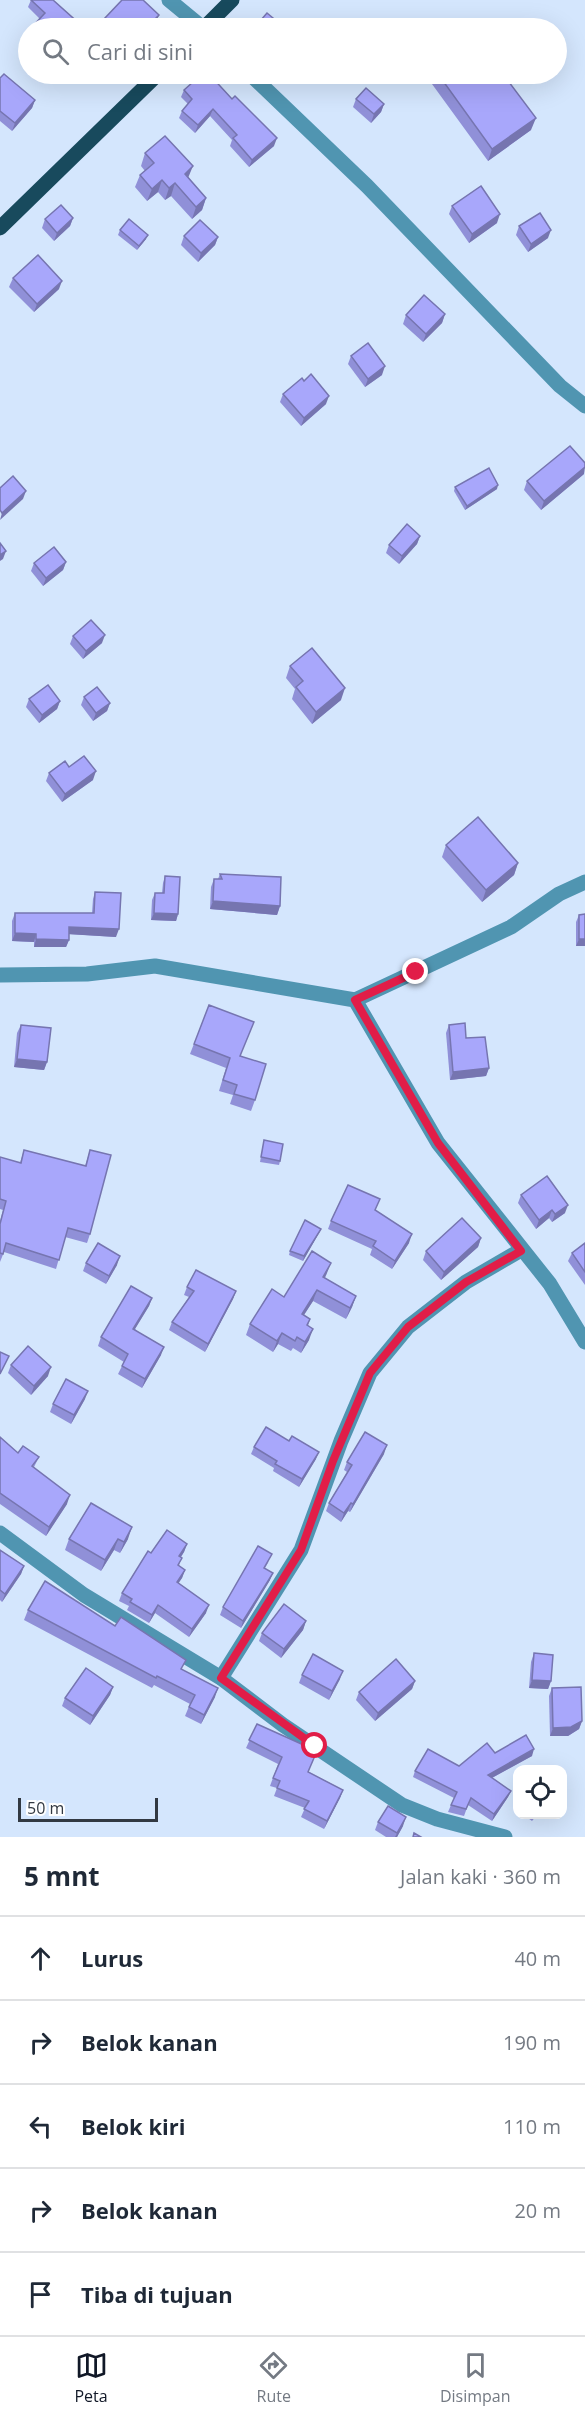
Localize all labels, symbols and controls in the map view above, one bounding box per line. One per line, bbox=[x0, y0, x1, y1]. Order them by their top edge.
search box bbox=[18, 18, 567, 84]
icon: search bbox=[39, 35, 72, 68]
text: Cari di sini bbox=[87, 36, 193, 66]
route end bbox=[402, 958, 428, 984]
route start bbox=[301, 1732, 327, 1758]
map controls bbox=[513, 1765, 567, 1819]
button: locate bbox=[513, 1765, 567, 1819]
scale bar bbox=[18, 1795, 158, 1822]
text: 50 m bbox=[27, 1797, 64, 1819]
text: 5 mnt bbox=[24, 1858, 100, 1894]
text: Jalan kaki · 360 m bbox=[400, 1863, 561, 1890]
icon: ahead bbox=[24, 1942, 57, 1975]
text: Lurus bbox=[81, 1943, 143, 1973]
text: 40 m bbox=[514, 1945, 561, 1972]
icon: right bbox=[24, 2026, 57, 2059]
text: Belok kanan bbox=[81, 2027, 218, 2057]
text: 190 m bbox=[503, 2029, 561, 2056]
icon: left bbox=[24, 2110, 57, 2143]
text: Belok kiri bbox=[81, 2111, 186, 2141]
text: 110 m bbox=[503, 2113, 561, 2140]
icon: right bbox=[24, 2194, 57, 2227]
text: Belok kanan bbox=[81, 2195, 218, 2225]
text: 20 m bbox=[514, 2197, 561, 2224]
icon: arrive bbox=[24, 2278, 57, 2311]
text: Tiba di tujuan bbox=[81, 2279, 233, 2309]
tab: Peta bbox=[74, 2349, 108, 2407]
tab: Rute bbox=[257, 2349, 291, 2407]
tab: Disimpan bbox=[440, 2349, 511, 2407]

